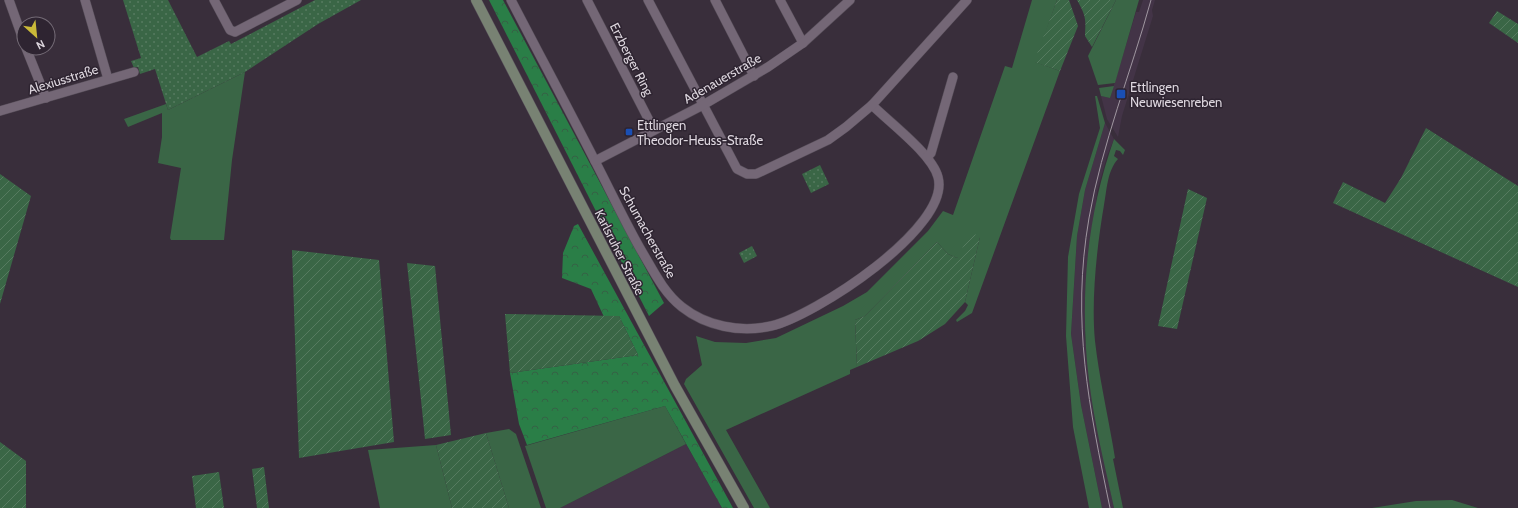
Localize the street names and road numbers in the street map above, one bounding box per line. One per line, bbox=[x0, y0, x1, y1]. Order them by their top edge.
street label: Erzberger Ring bbox=[607, 20, 657, 99]
street label: Adenauerstraße bbox=[680, 49, 764, 107]
street label: Alexiusstraße bbox=[26, 61, 100, 97]
street label: Schumacherstraße bbox=[616, 183, 680, 281]
street label: Karlsruher Straße bbox=[592, 207, 649, 298]

